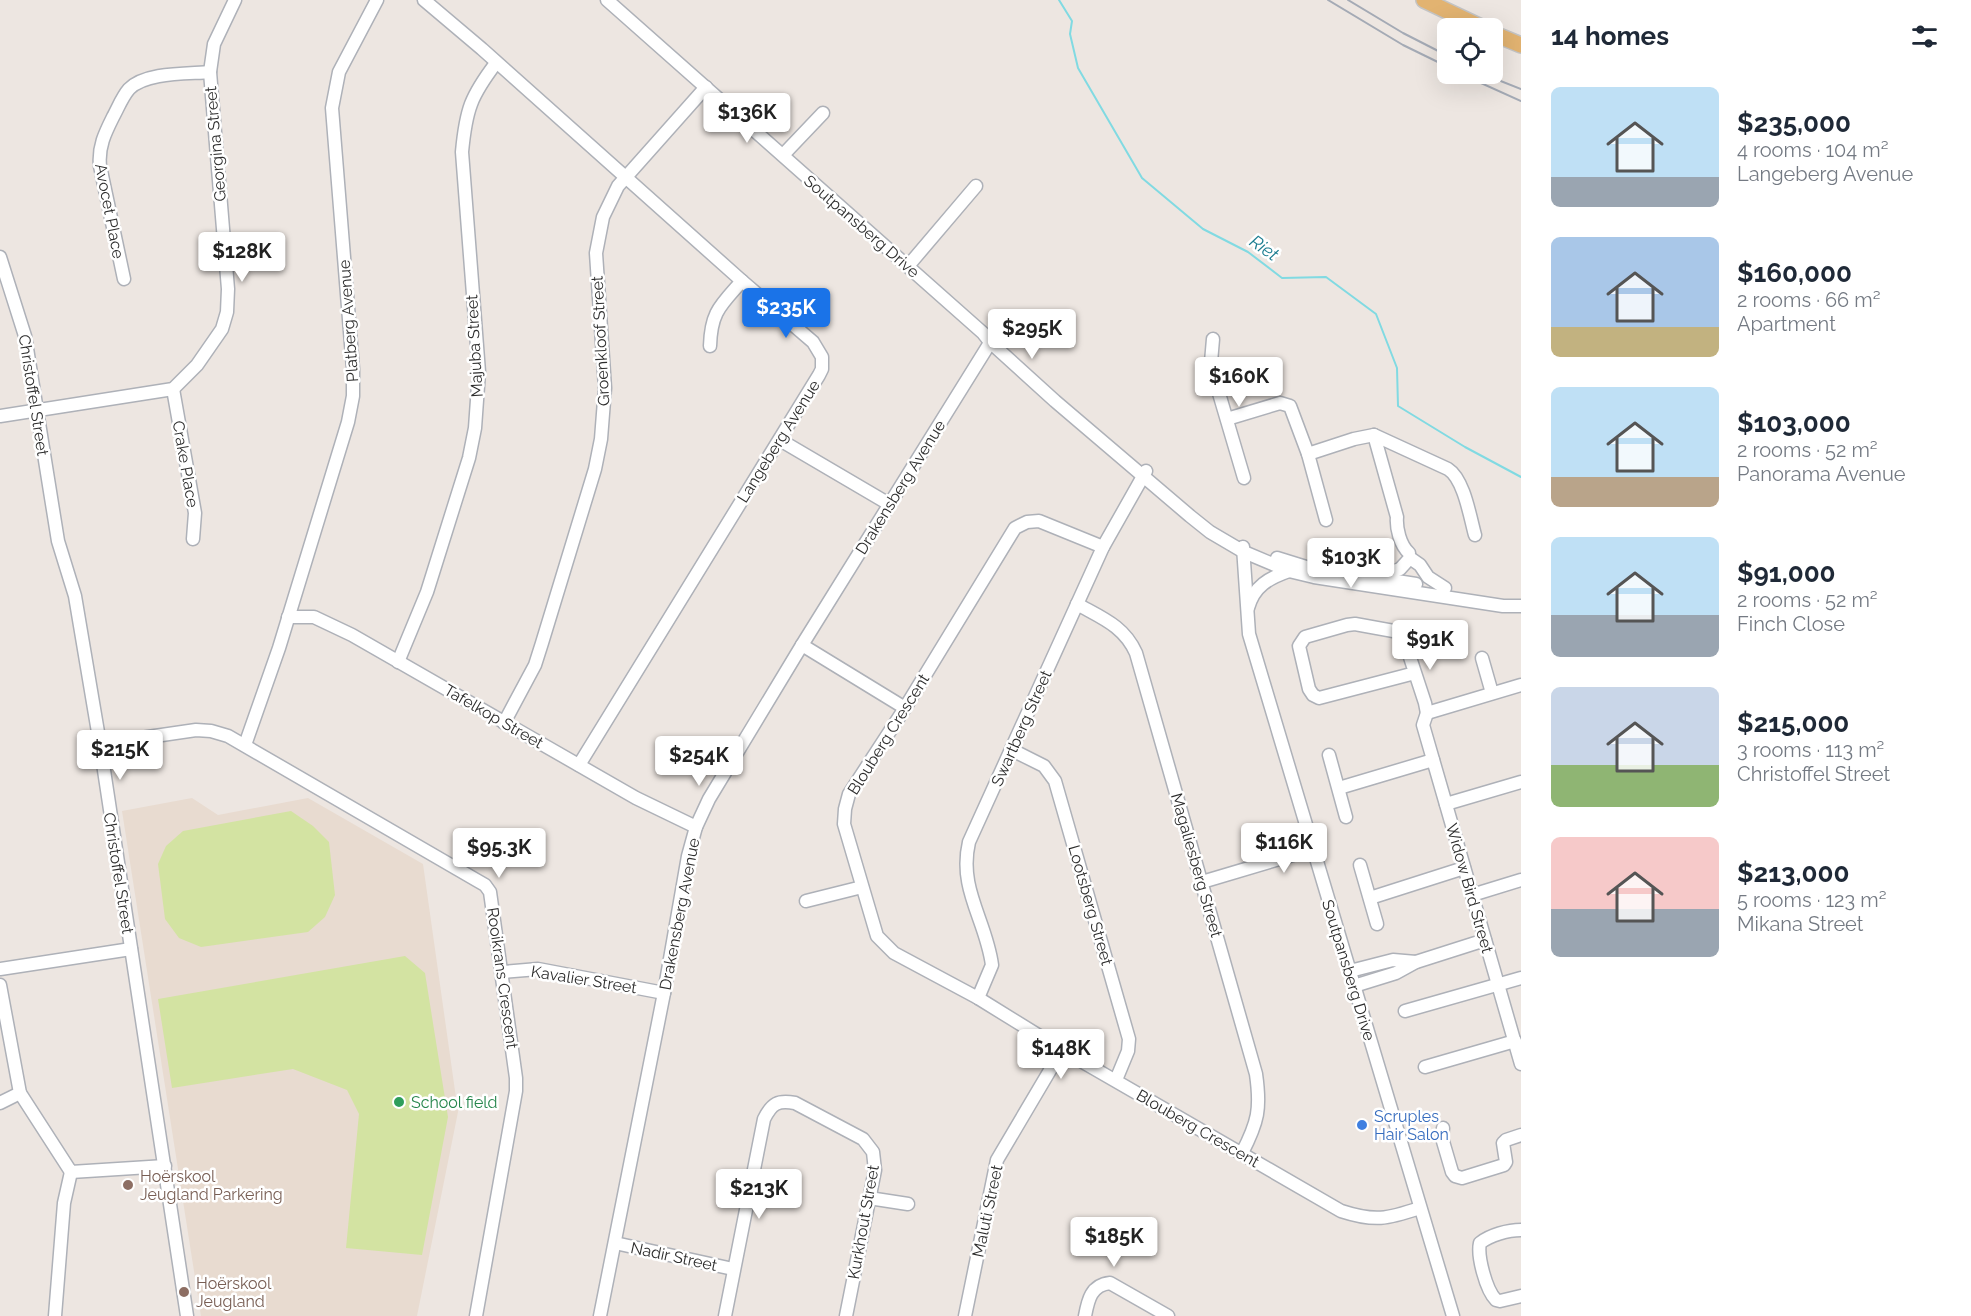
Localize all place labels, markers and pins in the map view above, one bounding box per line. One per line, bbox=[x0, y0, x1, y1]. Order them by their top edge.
pin: $136K bbox=[705, 93, 789, 144]
pin: $128K bbox=[200, 232, 284, 283]
pin: $235K bbox=[744, 288, 828, 339]
pin: $295K bbox=[990, 309, 1074, 360]
pin: $160K bbox=[1197, 357, 1281, 408]
pin: $103K bbox=[1309, 538, 1393, 589]
pin: $91K bbox=[1394, 620, 1466, 671]
pin: $215K bbox=[78, 730, 162, 781]
pin: $254K bbox=[657, 736, 741, 787]
pin: $116K bbox=[1242, 823, 1326, 874]
pin: $95.3K bbox=[450, 828, 548, 879]
pin: $148K bbox=[1019, 1029, 1103, 1080]
place label: School field bbox=[411, 1093, 498, 1112]
marker: School field bbox=[392, 1095, 406, 1109]
place label: Scruples Hair Salon bbox=[1374, 1107, 1449, 1144]
marker: Scruples Hair Salon bbox=[1355, 1118, 1369, 1132]
place label: Hoërskool Jeugland Parkering bbox=[140, 1167, 283, 1204]
pin: $213K bbox=[717, 1169, 801, 1220]
marker: Hoërskool Jeugland Parkering bbox=[121, 1178, 135, 1192]
pin: $185K bbox=[1072, 1217, 1156, 1268]
place label: Hoërskool Jeugland bbox=[196, 1274, 272, 1311]
marker: Hoërskool Jeugland bbox=[177, 1285, 191, 1299]

